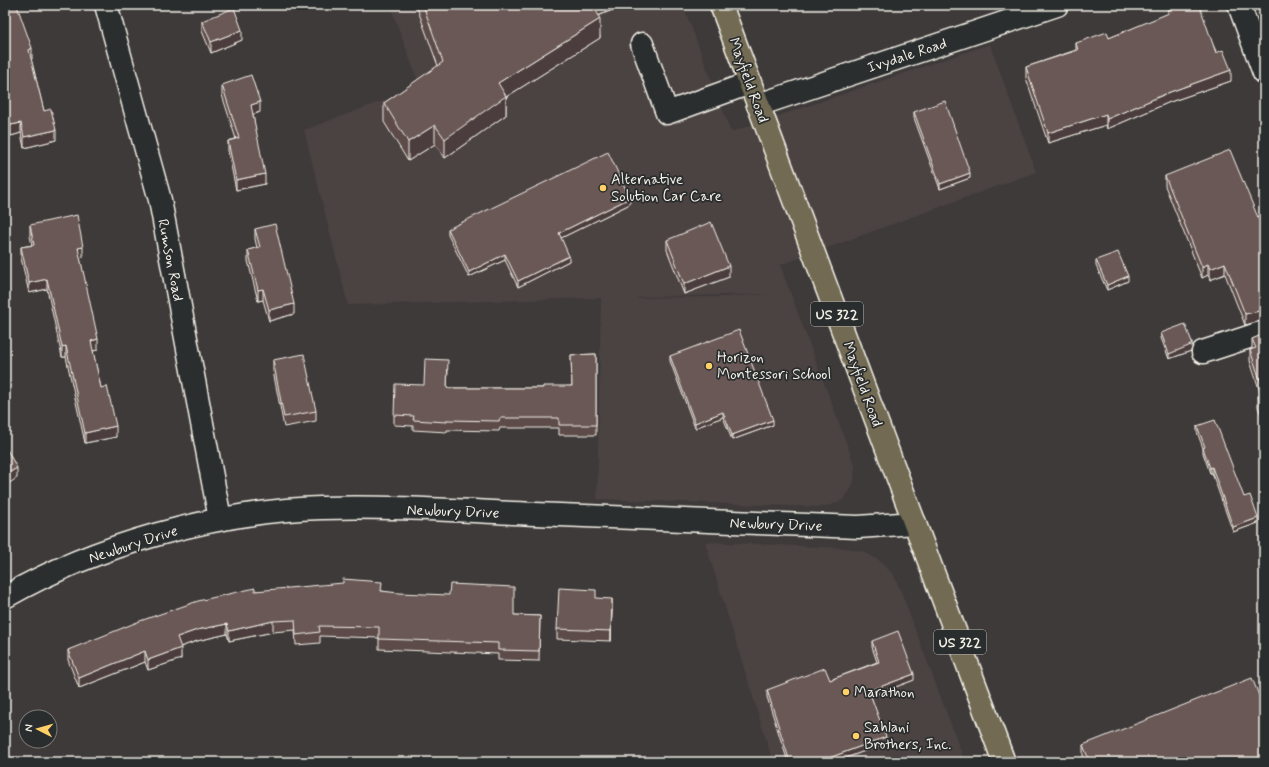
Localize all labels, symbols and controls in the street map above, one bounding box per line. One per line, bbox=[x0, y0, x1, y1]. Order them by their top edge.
street label: Ivydale Road bbox=[865, 34, 950, 78]
street label: Mayfield Road bbox=[723, 35, 773, 126]
place label: Alternative Solution Car Care bbox=[611, 170, 722, 207]
marker: Alternative Solution Car Care bbox=[598, 183, 608, 193]
street label: Rumson Road bbox=[152, 217, 188, 303]
road number: US 322 bbox=[811, 302, 863, 326]
street label: Mayfield Road bbox=[837, 339, 887, 430]
place label: Horizon Montessori School bbox=[717, 348, 831, 385]
marker: Horizon Montessori School bbox=[704, 361, 714, 371]
street label: Newbury Drive bbox=[406, 500, 500, 524]
street label: Newbury Drive bbox=[729, 513, 823, 537]
street label: Newbury Drive bbox=[86, 521, 181, 569]
road number: US 322 bbox=[934, 630, 986, 654]
place label: Marathon bbox=[854, 683, 915, 703]
marker: Marathon bbox=[841, 687, 851, 697]
north arrow bbox=[18, 709, 58, 749]
place label: Sahlani Brothers, Inc. bbox=[864, 718, 951, 755]
text: N bbox=[22, 724, 36, 732]
marker: Sahlani Brothers, Inc. bbox=[851, 731, 861, 741]

